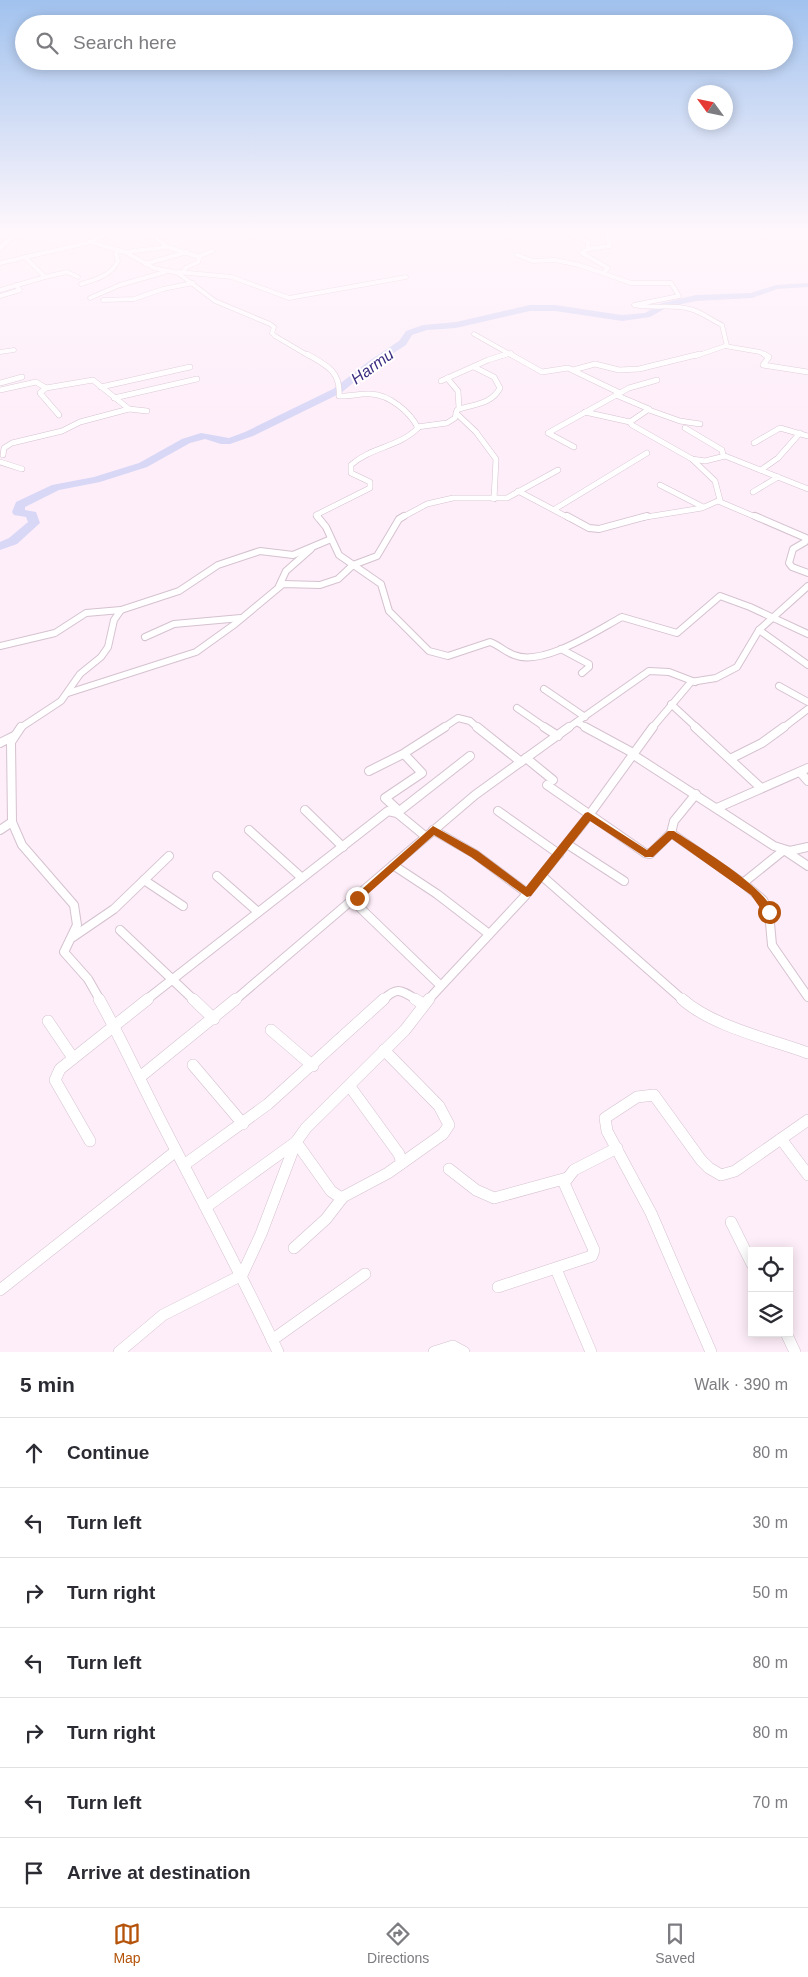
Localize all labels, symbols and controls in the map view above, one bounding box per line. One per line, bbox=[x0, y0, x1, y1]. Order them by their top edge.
search box bbox=[15, 15, 793, 70]
icon: search bbox=[33, 29, 61, 57]
text: Search here bbox=[73, 32, 177, 53]
north arrow bbox=[688, 85, 733, 130]
water label: Harmu bbox=[348, 345, 397, 387]
route end bbox=[346, 887, 369, 910]
route start bbox=[758, 901, 781, 924]
map controls bbox=[748, 1247, 793, 1337]
button: locate bbox=[748, 1247, 793, 1292]
button: layers bbox=[748, 1292, 793, 1337]
text: 5 min bbox=[20, 1373, 75, 1396]
text: Walk · 390 m bbox=[694, 1376, 788, 1393]
icon: ahead bbox=[20, 1439, 48, 1467]
text: Continue bbox=[67, 1442, 149, 1463]
text: 80 m bbox=[752, 1444, 788, 1461]
icon: left bbox=[20, 1509, 48, 1537]
text: Turn left bbox=[67, 1512, 142, 1533]
text: 30 m bbox=[752, 1514, 788, 1531]
icon: right bbox=[20, 1579, 48, 1607]
text: Turn right bbox=[67, 1582, 155, 1603]
text: 50 m bbox=[752, 1584, 788, 1601]
icon: left bbox=[20, 1649, 48, 1677]
text: Turn left bbox=[67, 1652, 142, 1673]
text: 80 m bbox=[752, 1654, 788, 1671]
icon: right bbox=[20, 1719, 48, 1747]
text: Turn right bbox=[67, 1722, 155, 1743]
text: 80 m bbox=[752, 1724, 788, 1741]
icon: left bbox=[20, 1789, 48, 1817]
text: Turn left bbox=[67, 1792, 142, 1813]
text: 70 m bbox=[752, 1794, 788, 1811]
icon: arrive bbox=[20, 1859, 48, 1887]
text: Arrive at destination bbox=[67, 1862, 251, 1883]
tab: Map bbox=[113, 1920, 141, 1966]
tab: Directions bbox=[367, 1920, 429, 1966]
tab: Saved bbox=[655, 1920, 695, 1966]

